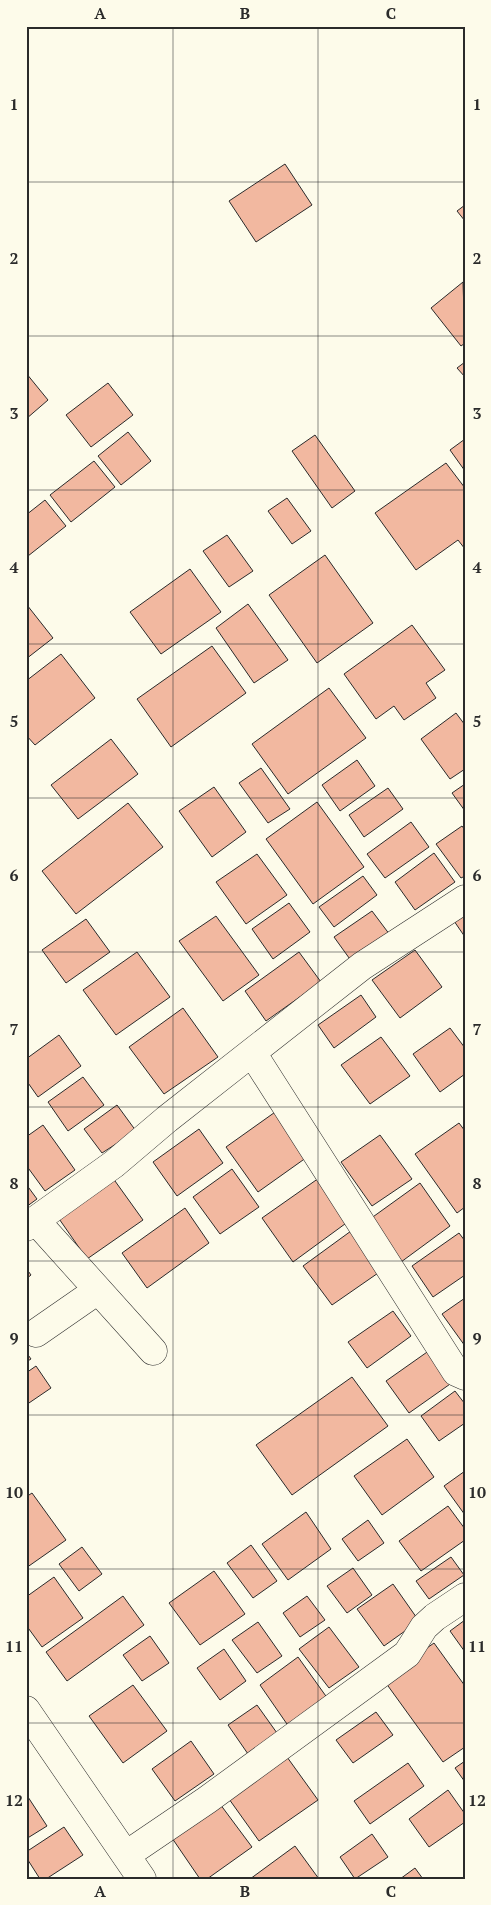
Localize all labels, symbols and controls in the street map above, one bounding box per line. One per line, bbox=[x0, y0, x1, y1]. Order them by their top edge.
text: A bbox=[94, 2, 106, 24]
text: B bbox=[240, 2, 250, 24]
text: C bbox=[386, 2, 396, 24]
text: 1 bbox=[9, 93, 19, 115]
text: 1 bbox=[472, 93, 482, 115]
text: 2 bbox=[9, 247, 19, 269]
text: 2 bbox=[472, 247, 482, 269]
text: 3 bbox=[9, 402, 19, 424]
text: 3 bbox=[472, 402, 482, 424]
text: 4 bbox=[9, 556, 19, 578]
text: 4 bbox=[472, 556, 482, 578]
text: 5 bbox=[9, 710, 19, 732]
text: 5 bbox=[472, 710, 482, 732]
text: 6 bbox=[9, 864, 19, 886]
text: 6 bbox=[472, 864, 482, 886]
text: 7 bbox=[9, 1018, 19, 1040]
text: 7 bbox=[472, 1018, 482, 1040]
text: 8 bbox=[9, 1172, 19, 1194]
text: 8 bbox=[472, 1172, 482, 1194]
text: 9 bbox=[9, 1327, 19, 1349]
text: 9 bbox=[472, 1327, 482, 1349]
text: 10 bbox=[5, 1481, 23, 1503]
text: 10 bbox=[468, 1481, 486, 1503]
text: 11 bbox=[5, 1635, 23, 1657]
text: 11 bbox=[468, 1635, 486, 1657]
text: 12 bbox=[5, 1789, 23, 1811]
text: 12 bbox=[468, 1789, 486, 1811]
text: A bbox=[94, 1880, 106, 1902]
text: B bbox=[240, 1880, 250, 1902]
text: C bbox=[386, 1880, 396, 1902]

